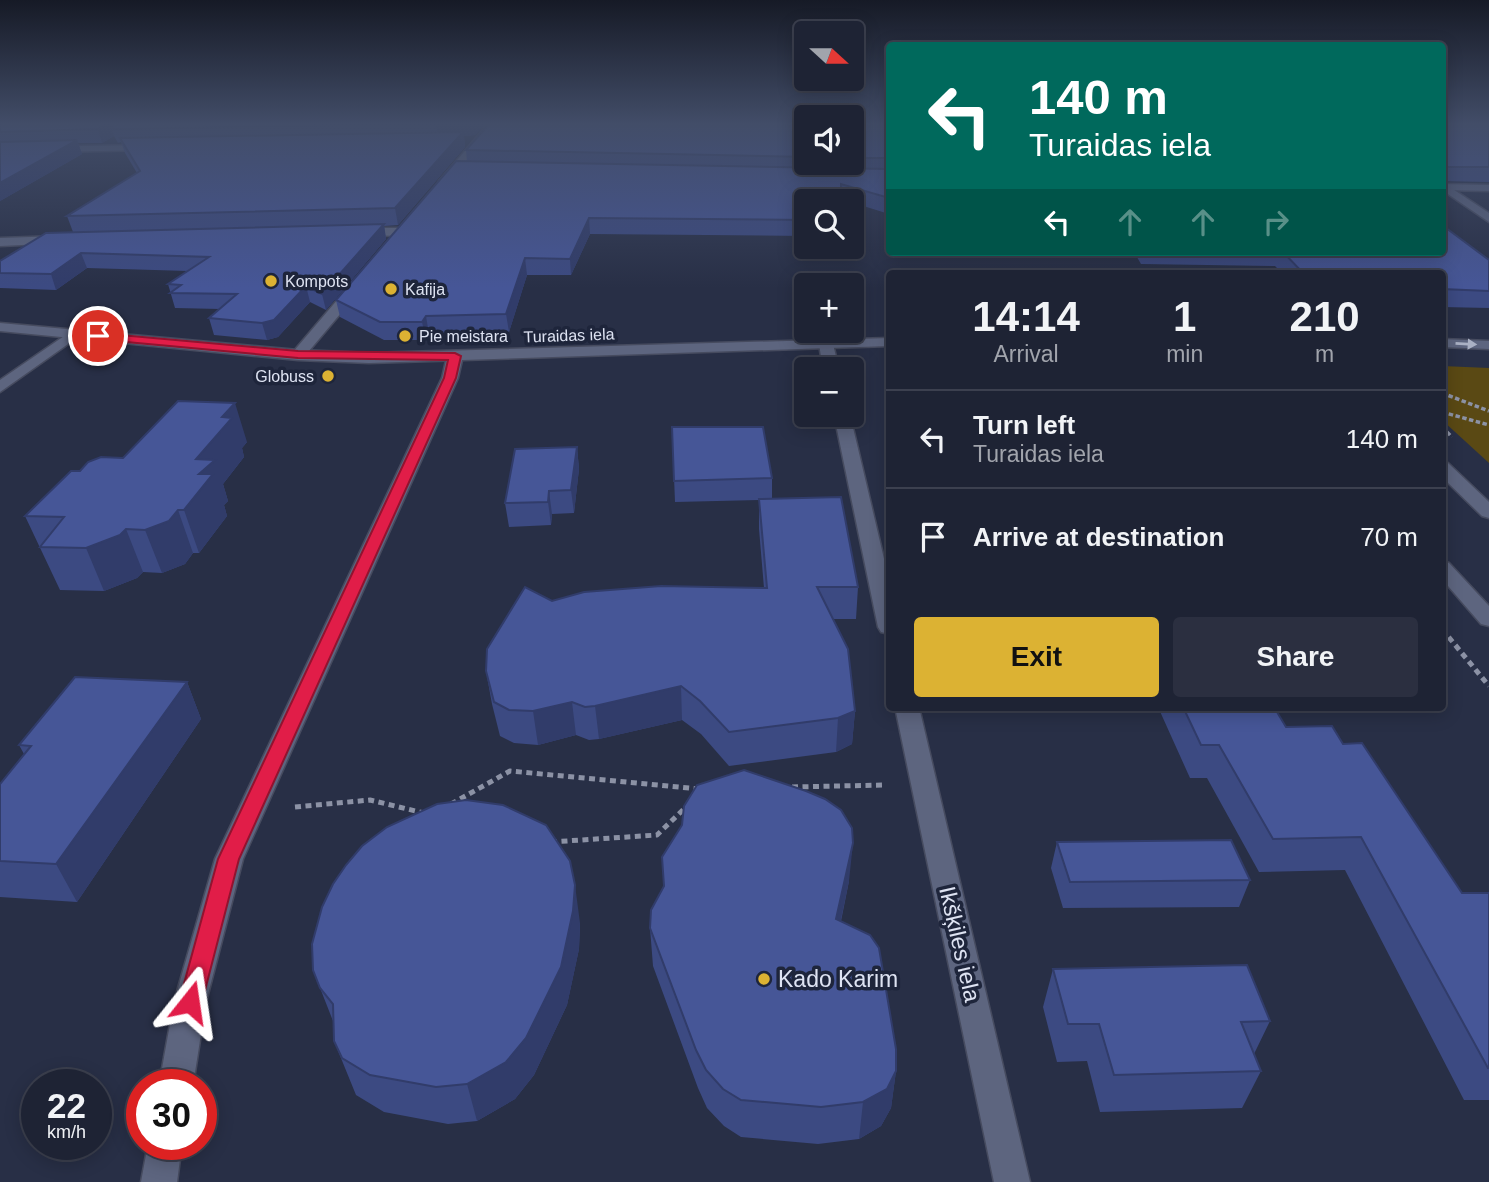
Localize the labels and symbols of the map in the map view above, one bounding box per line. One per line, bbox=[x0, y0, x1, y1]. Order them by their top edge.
north arrow bbox=[794, 21, 864, 91]
marker: Kompots bbox=[263, 273, 279, 289]
place label: Kompots bbox=[285, 273, 348, 290]
marker: Kafija bbox=[383, 281, 399, 297]
place label: Kafija bbox=[405, 281, 445, 298]
pin bbox=[68, 306, 128, 366]
street label: Turaidas iela bbox=[523, 325, 615, 346]
marker: Pie meistara bbox=[397, 328, 413, 344]
place label: Pie meistara bbox=[419, 328, 508, 345]
one-way arrow bbox=[1455, 338, 1477, 349]
place label: Globuss bbox=[255, 368, 314, 385]
marker: Globuss bbox=[320, 368, 336, 384]
street label: Ikšķiles iela bbox=[934, 884, 986, 1004]
position arrow bbox=[153, 965, 227, 1039]
place label: Kado Karim bbox=[778, 966, 898, 992]
marker: Kado Karim bbox=[756, 971, 772, 987]
speed limit sign: 30 bbox=[126, 1069, 217, 1160]

